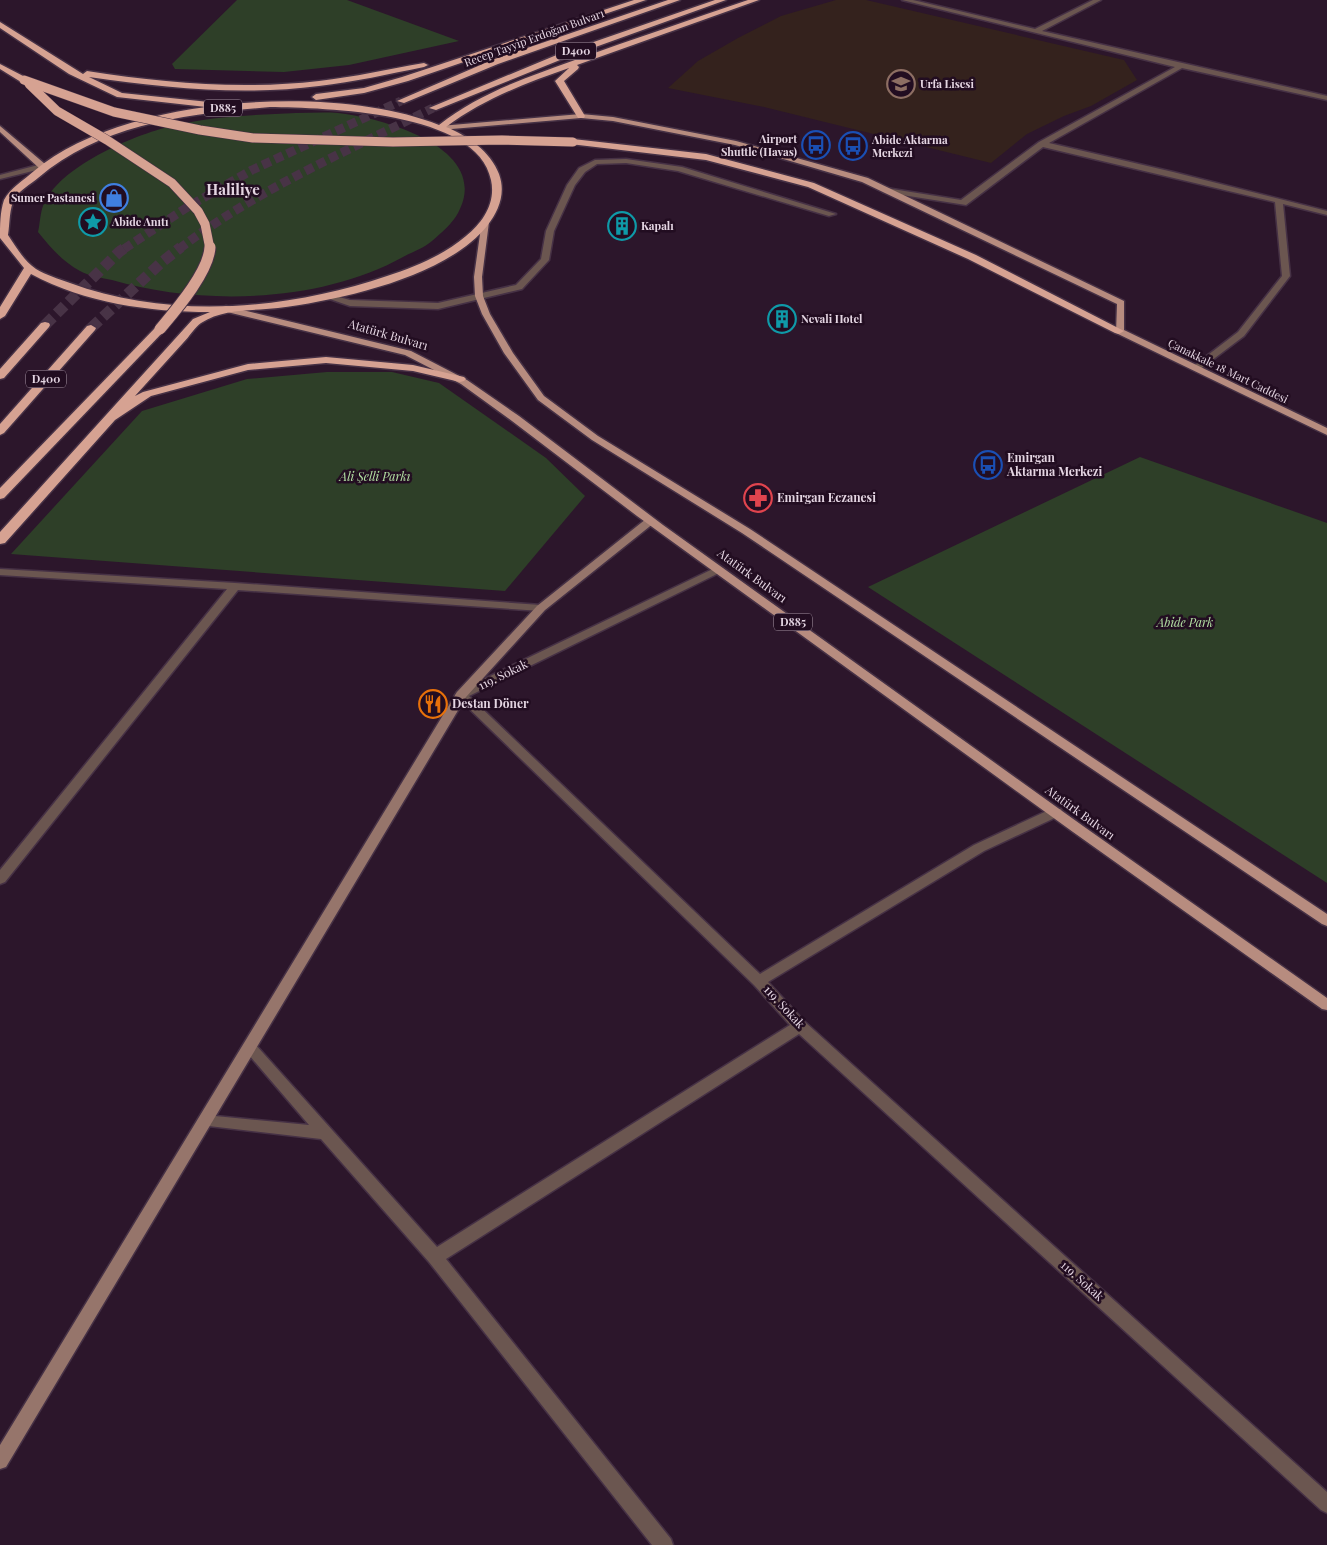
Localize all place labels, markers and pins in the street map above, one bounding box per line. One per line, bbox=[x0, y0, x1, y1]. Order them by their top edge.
school or university icon: Urfa Lisesi bbox=[886, 69, 916, 99]
place label: Urfa Lisesi bbox=[920, 76, 974, 91]
bus stop icon: Airport Shuttle (Havas) bbox=[801, 130, 831, 160]
place label: Airport Shuttle (Havas) bbox=[721, 131, 797, 159]
bus stop icon: Abide Aktarma Merkezi bbox=[838, 131, 868, 161]
place label: Abide Aktarma Merkezi bbox=[871, 132, 948, 160]
shop icon: Sumer Pastanesi bbox=[99, 183, 129, 213]
place label: Sumer Pastanesi bbox=[11, 190, 96, 205]
place icon: Abide Anıtı bbox=[78, 207, 108, 237]
building icon: Kapalı bbox=[607, 211, 637, 241]
place label: Abide Anıtı bbox=[111, 214, 169, 229]
place label: Kapalı bbox=[641, 218, 674, 233]
building icon: Nevali Hotel bbox=[767, 304, 797, 334]
place label: Nevali Hotel bbox=[801, 311, 863, 326]
place label: Emirgan Aktarma Merkezi bbox=[1006, 449, 1103, 479]
bus stop icon: Emirgan Aktarma Merkezi bbox=[973, 450, 1003, 480]
pharmacy icon: Emirgan Eczanesi bbox=[743, 483, 773, 513]
place label: Emirgan Eczanesi bbox=[777, 489, 876, 505]
restaurant icon: Destan Döner bbox=[418, 689, 448, 719]
place label: Destan Döner bbox=[452, 695, 529, 711]

